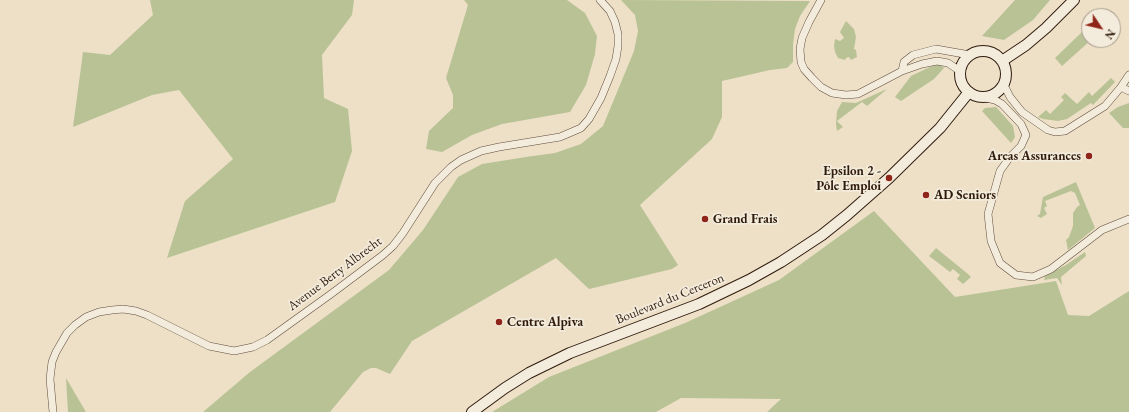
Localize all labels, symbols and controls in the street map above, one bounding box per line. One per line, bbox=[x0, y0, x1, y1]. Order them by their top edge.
north arrow bbox=[1081, 8, 1121, 48]
text: N bbox=[1102, 27, 1118, 42]
place label: Areas Assurances bbox=[988, 148, 1081, 164]
marker: Areas Assurances bbox=[1084, 151, 1094, 161]
place label: Epsilon 2 - Pôle Emploi bbox=[816, 163, 881, 194]
marker: Epsilon 2 - Pôle Emploi bbox=[884, 173, 894, 183]
place label: AD Seniors bbox=[934, 187, 996, 203]
marker: AD Seniors bbox=[921, 190, 931, 200]
place label: Grand Frais bbox=[713, 211, 777, 227]
marker: Grand Frais bbox=[700, 214, 710, 224]
street label: Avenue Berty Albrecht bbox=[285, 234, 385, 314]
street label: Boulevard du Cerceron bbox=[613, 270, 727, 328]
place label: Centre Alpiva bbox=[507, 314, 583, 330]
marker: Centre Alpiva bbox=[494, 317, 504, 327]

